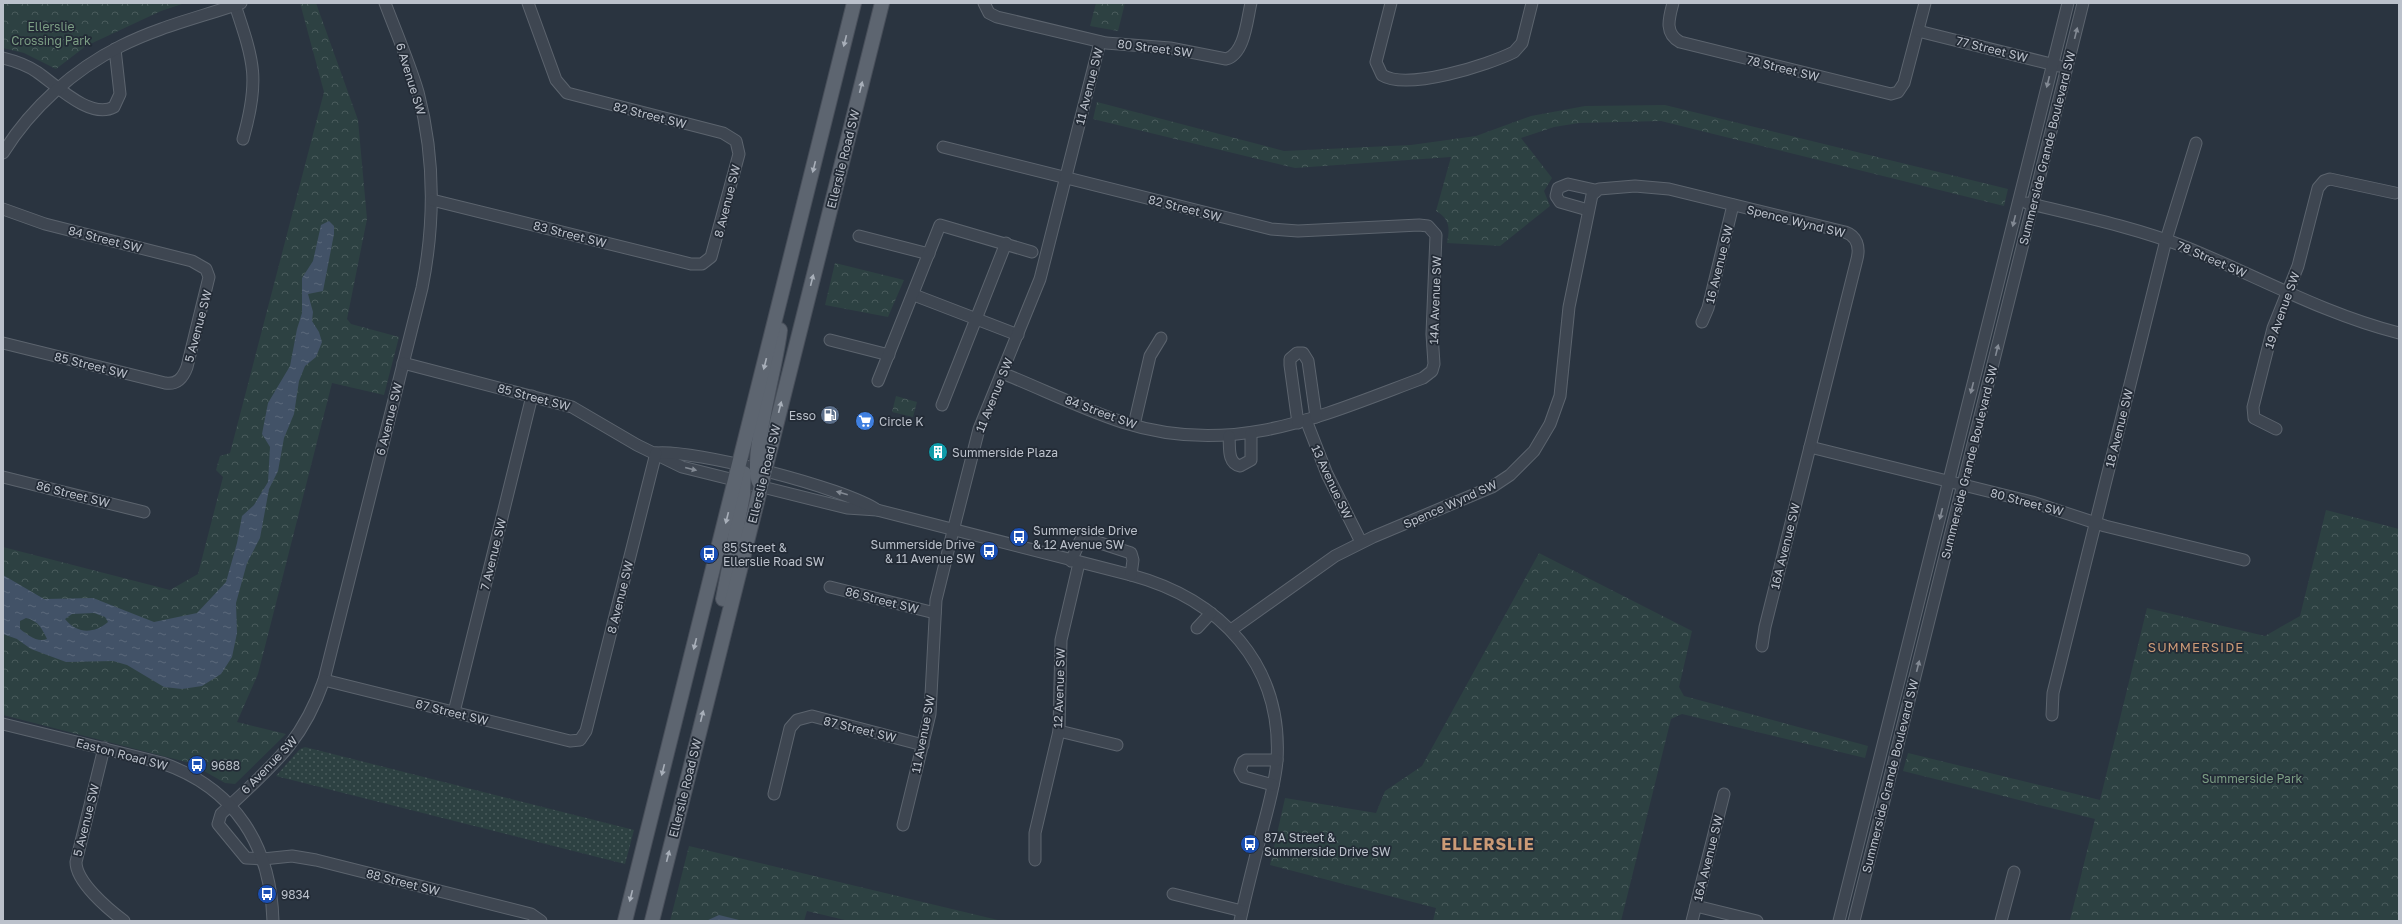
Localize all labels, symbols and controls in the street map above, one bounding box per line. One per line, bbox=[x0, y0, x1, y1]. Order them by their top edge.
park label: Ellerslie Crossing Park bbox=[11, 19, 91, 48]
one-way arrow bbox=[2073, 27, 2079, 39]
street label: 77 Street SW bbox=[1955, 33, 2030, 65]
one-way arrow bbox=[841, 35, 847, 47]
street label: 80 Street SW bbox=[1117, 36, 1194, 60]
street label: 6 Avenue SW bbox=[393, 41, 429, 117]
street label: 11 Avenue SW bbox=[1072, 45, 1106, 126]
street label: Summerside Grande Boulevard SW bbox=[2016, 49, 2079, 247]
street label: 78 Street SW bbox=[1745, 52, 1821, 84]
one-way arrow bbox=[2045, 76, 2051, 88]
one-way arrow bbox=[858, 80, 864, 92]
street label: 82 Street SW bbox=[612, 99, 689, 131]
street label: Ellerslie Road SW bbox=[823, 108, 863, 210]
one-way arrow bbox=[810, 161, 816, 173]
street label: 8 Avenue SW bbox=[711, 162, 743, 239]
street label: 82 Street SW bbox=[1147, 192, 1224, 224]
street label: Spence Wynd SW bbox=[1745, 202, 1847, 241]
one-way arrow bbox=[2010, 215, 2016, 228]
street label: 83 Street SW bbox=[532, 218, 609, 250]
street label: 84 Street SW bbox=[67, 223, 144, 255]
street label: 16 Avenue SW bbox=[1702, 223, 1736, 305]
street label: 78 Street SW bbox=[2175, 238, 2250, 281]
street label: 14A Avenue SW bbox=[1426, 255, 1444, 345]
street label: 19 Avenue SW bbox=[2261, 269, 2303, 350]
one-way arrow bbox=[809, 274, 815, 286]
street label: 5 Avenue SW bbox=[181, 288, 215, 364]
one-way arrow bbox=[1994, 343, 2000, 356]
street label: 85 Street SW bbox=[53, 349, 130, 381]
street label: 11 Avenue SW bbox=[972, 355, 1016, 434]
one-way arrow bbox=[761, 358, 767, 371]
street label: Summerside Grande Boulevard SW bbox=[1938, 363, 2001, 561]
street label: 6 Avenue SW bbox=[373, 380, 405, 457]
street label: 85 Street SW bbox=[496, 380, 573, 414]
one-way arrow bbox=[1969, 382, 1975, 394]
street label: 18 Avenue SW bbox=[2102, 387, 2136, 469]
street label: 84 Street SW bbox=[1063, 392, 1139, 432]
one-way arrow bbox=[778, 400, 784, 413]
fuel station icon: Esso bbox=[819, 404, 841, 426]
place label: Esso bbox=[789, 408, 816, 423]
supermarket icon: Circle K bbox=[854, 410, 876, 432]
place label: Circle K bbox=[879, 414, 923, 429]
street label: Ellerslie Road SW bbox=[744, 423, 784, 525]
building icon: Summerside Plaza bbox=[927, 441, 949, 463]
street label: 13 Avenue SW bbox=[1308, 442, 1356, 522]
place label: Summerside Plaza bbox=[952, 445, 1058, 460]
one-way arrow bbox=[685, 467, 697, 473]
street label: Spence Wynd SW bbox=[1401, 476, 1500, 531]
street label: 86 Street SW bbox=[35, 478, 112, 510]
street label: 80 Street SW bbox=[1989, 485, 2066, 519]
one-way arrow bbox=[835, 490, 848, 496]
street label: 16A Avenue SW bbox=[1767, 501, 1803, 591]
one-way arrow bbox=[1937, 508, 1943, 521]
one-way arrow bbox=[724, 513, 730, 525]
street label: 7 Avenue SW bbox=[477, 516, 509, 592]
place label: Summerside Drive & 12 Avenue SW bbox=[1033, 523, 1138, 552]
bus stop icon: Summerside Drive & 12 Avenue SW bbox=[1008, 526, 1030, 548]
place label: Summerside Drive & 11 Avenue SW bbox=[871, 537, 975, 566]
place label: 85 Street & Ellerslie Road SW bbox=[723, 540, 825, 569]
bus stop icon: Summerside Drive & 11 Avenue SW bbox=[978, 540, 1000, 562]
bus stop icon: 85 Street & Ellerslie Road SW bbox=[698, 543, 720, 565]
street label: 8 Avenue SW bbox=[604, 558, 636, 635]
street label: 86 Street SW bbox=[844, 584, 921, 616]
one-way arrow bbox=[692, 639, 698, 651]
district label: SUMMERSIDE bbox=[2148, 639, 2244, 655]
street label: 12 Avenue SW bbox=[1050, 647, 1068, 728]
one-way arrow bbox=[1915, 660, 1921, 672]
street label: Summerside Grande Boulevard SW bbox=[1859, 677, 1922, 875]
street label: 11 Avenue SW bbox=[908, 693, 938, 774]
street label: 87 Street SW bbox=[414, 696, 490, 728]
one-way arrow bbox=[699, 710, 705, 722]
street label: 87 Street SW bbox=[822, 713, 898, 745]
street label: 6 Avenue SW bbox=[238, 733, 301, 797]
street label: Easton Road SW bbox=[75, 735, 170, 774]
street label: Ellerslie Road SW bbox=[665, 737, 705, 839]
bus stop icon: 9688 bbox=[186, 754, 208, 776]
place label: 9688 bbox=[211, 758, 240, 773]
one-way arrow bbox=[660, 765, 666, 777]
park label: Summerside Park bbox=[2202, 771, 2303, 786]
street label: 5 Avenue SW bbox=[70, 782, 102, 858]
street label: 16A Avenue SW bbox=[1690, 813, 1726, 903]
place label: 87A Street & Summerside Drive SW bbox=[1264, 830, 1391, 859]
bus stop icon: 87A Street & Summerside Drive SW bbox=[1239, 833, 1261, 855]
district label: ELLERSLIE bbox=[1441, 834, 1535, 854]
one-way arrow bbox=[665, 850, 671, 862]
street label: 88 Street SW bbox=[365, 866, 442, 898]
bus stop icon: 9834 bbox=[256, 883, 278, 905]
place label: 9834 bbox=[281, 887, 310, 902]
one-way arrow bbox=[628, 890, 634, 903]

